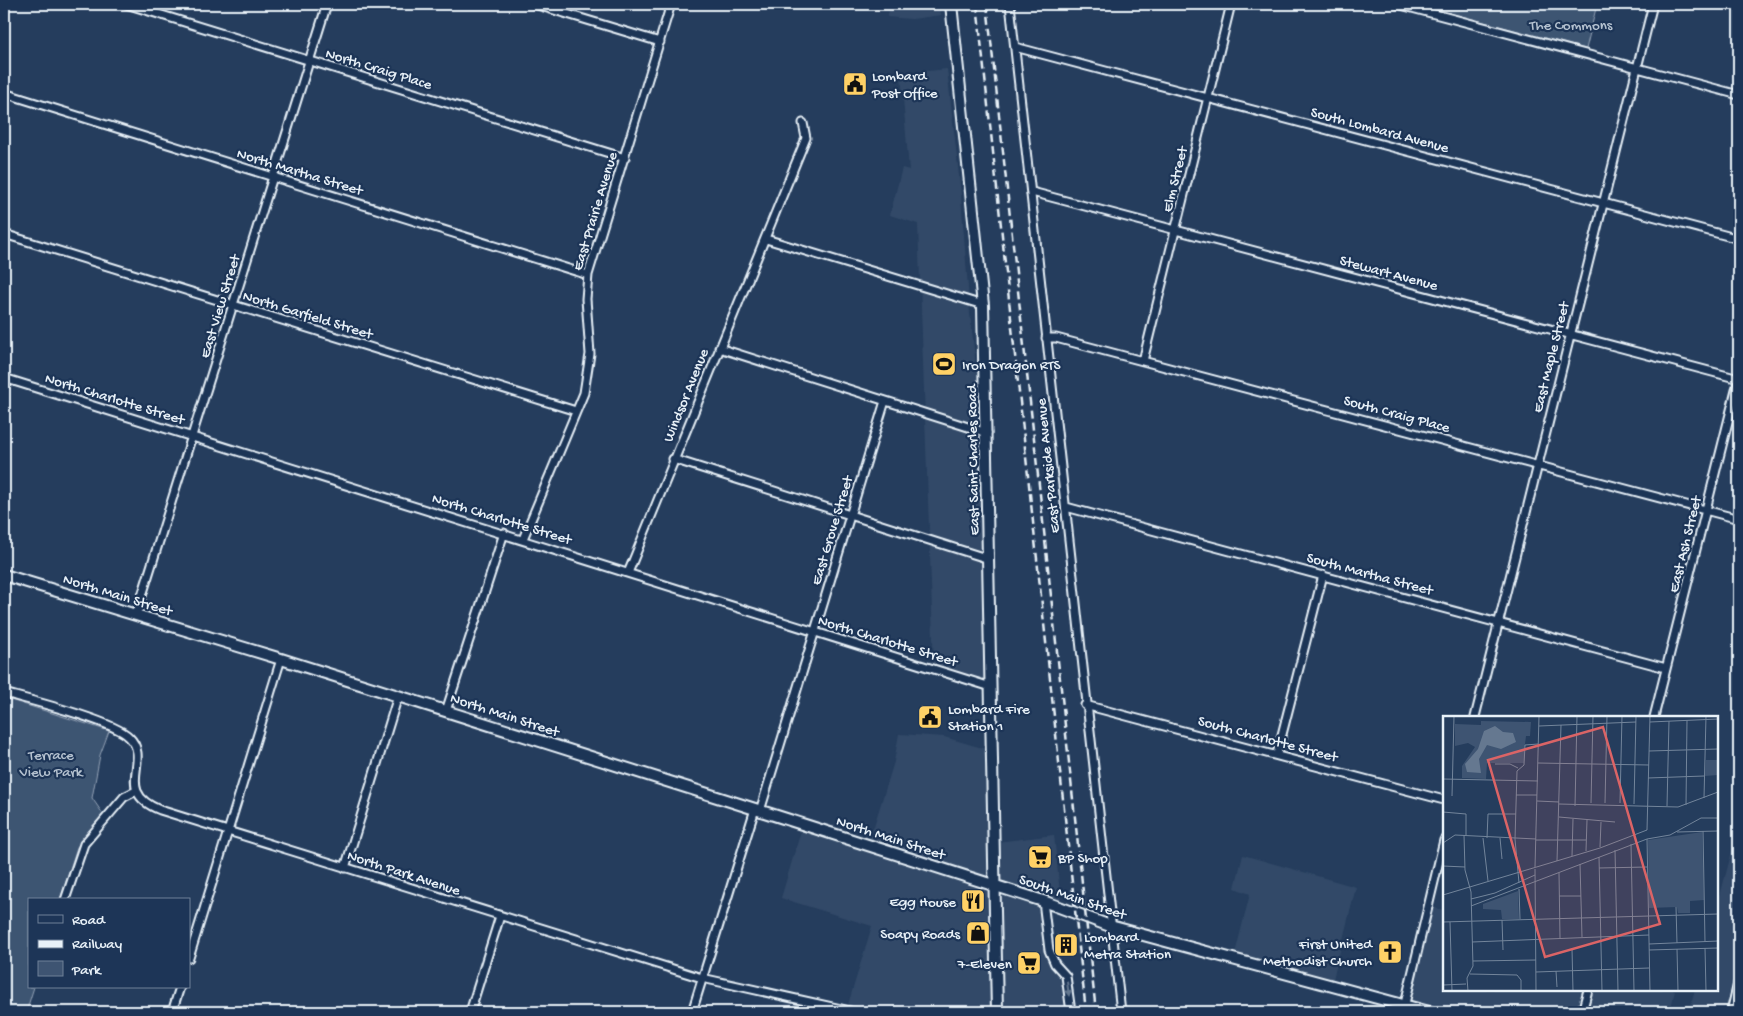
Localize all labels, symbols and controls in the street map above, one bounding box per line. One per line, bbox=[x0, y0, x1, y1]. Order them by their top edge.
park label: The Commons bbox=[1529, 17, 1613, 35]
street label: North Craig Place bbox=[323, 45, 434, 95]
place label: Lombard Post Office bbox=[871, 68, 938, 103]
public building icon: Lombard Post Office bbox=[842, 71, 868, 97]
street label: South Lombard Avenue bbox=[1308, 104, 1451, 158]
street label: Elm Street bbox=[1159, 143, 1193, 214]
street label: North Martha Street bbox=[234, 145, 366, 201]
street label: East Prairie Avenue bbox=[569, 150, 623, 273]
street label: East View Street bbox=[197, 251, 246, 361]
street label: Stewart Avenue bbox=[1337, 252, 1440, 296]
street label: North Garfield Street bbox=[240, 288, 376, 345]
street label: East Maple Street bbox=[1529, 298, 1575, 415]
street label: Windsor Avenue bbox=[660, 346, 714, 445]
sports icon: Iron Dragon RTS bbox=[931, 351, 957, 377]
place label: Iron Dragon RTS bbox=[962, 357, 1060, 375]
street label: North Charlotte Street bbox=[42, 370, 188, 430]
street label: East Saint Charles Road bbox=[964, 383, 984, 536]
street label: South Craig Place bbox=[1341, 392, 1452, 438]
street label: East Parkside Avenue bbox=[1033, 397, 1065, 534]
street label: East Grove Street bbox=[808, 472, 859, 587]
street label: North Charlotte Street bbox=[429, 490, 575, 550]
street label: East Ash Street bbox=[1665, 493, 1707, 595]
street label: South Martha Street bbox=[1305, 549, 1436, 601]
street label: North Main Street bbox=[61, 571, 176, 622]
street label: North Charlotte Street bbox=[815, 612, 961, 672]
street label: North Main Street bbox=[448, 690, 563, 743]
place label: Lombard Fire Station 1 bbox=[948, 701, 1030, 736]
public building icon: Lombard Fire Station 1 bbox=[917, 704, 943, 730]
street label: South Charlotte Street bbox=[1196, 713, 1341, 768]
inset map bbox=[1443, 716, 1718, 991]
park label: Terrace View Park bbox=[18, 747, 84, 782]
street label: North Main Street bbox=[834, 813, 949, 866]
supermarket icon: BP Shop bbox=[1027, 844, 1053, 870]
street label: North Park Avenue bbox=[345, 847, 462, 901]
place label: BP Shop bbox=[1057, 850, 1108, 868]
street label: South Main Street bbox=[1016, 871, 1130, 925]
restaurant icon: Egg House bbox=[960, 888, 986, 914]
place label: Egg House bbox=[889, 894, 956, 912]
legend bbox=[28, 898, 190, 988]
text: Road bbox=[72, 912, 106, 930]
shop icon: Soapy Roads bbox=[965, 920, 991, 946]
place label: Soapy Roads bbox=[880, 926, 960, 944]
place label: Lombard Metra Station bbox=[1084, 929, 1171, 964]
building icon: Lombard Metra Station bbox=[1053, 932, 1079, 958]
text: Railway bbox=[72, 936, 123, 954]
place label: First United Methodist Church bbox=[1263, 936, 1373, 971]
church icon: First United Methodist Church bbox=[1377, 939, 1403, 965]
supermarket icon: 7-Eleven bbox=[1016, 950, 1042, 976]
place label: 7-Eleven bbox=[957, 956, 1012, 974]
text: Park bbox=[71, 962, 102, 980]
one-way arrow bbox=[1065, 982, 1073, 998]

